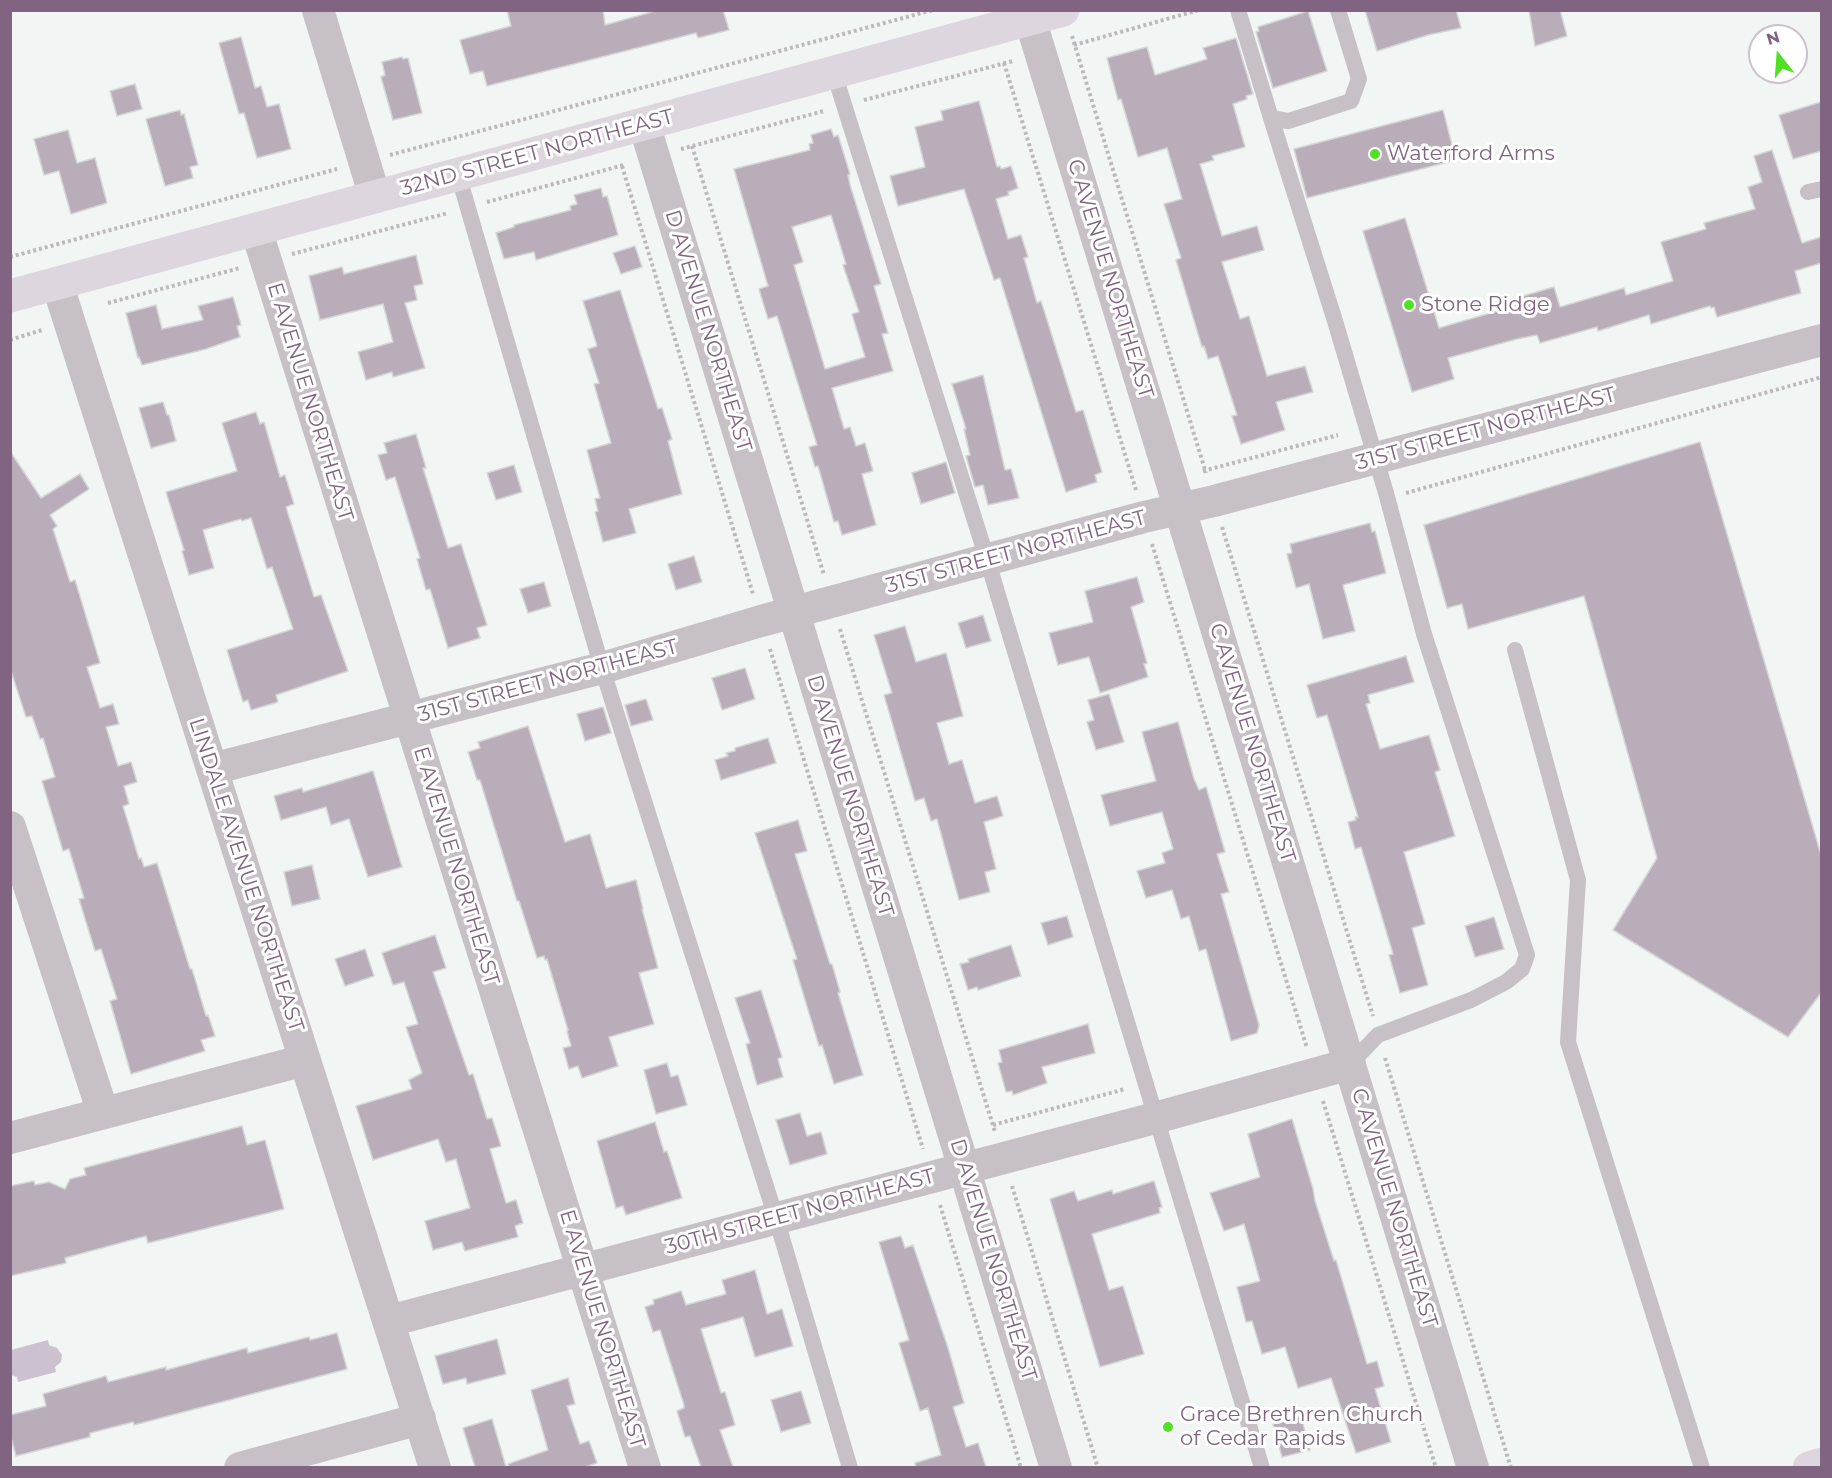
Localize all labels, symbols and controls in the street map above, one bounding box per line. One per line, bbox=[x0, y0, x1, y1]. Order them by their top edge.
north arrow bbox=[1748, 24, 1808, 84]
text: N bbox=[1764, 27, 1782, 49]
street label: 32ND STREET NORTHEAST bbox=[398, 104, 676, 202]
place label: Waterford Arms bbox=[1387, 141, 1555, 167]
marker: Waterford Arms bbox=[1368, 147, 1382, 161]
street label: C AVENUE NORTHEAST bbox=[1062, 156, 1158, 402]
street label: D AVENUE NORTHEAST bbox=[659, 207, 757, 455]
street label: E AVENUE NORTHEAST bbox=[262, 280, 358, 524]
place label: Stone Ridge bbox=[1421, 292, 1550, 318]
marker: Stone Ridge bbox=[1402, 298, 1416, 312]
street label: 31ST STREET NORTHEAST bbox=[1353, 382, 1619, 476]
street label: 31ST STREET NORTHEAST bbox=[883, 505, 1149, 599]
street label: C AVENUE NORTHEAST bbox=[1204, 620, 1300, 866]
street label: 31ST STREET NORTHEAST bbox=[415, 634, 681, 728]
street label: D AVENUE NORTHEAST bbox=[801, 672, 899, 920]
street label: LINDALE AVENUE NORTHEAST bbox=[183, 715, 309, 1035]
street label: E AVENUE NORTHEAST bbox=[408, 744, 504, 988]
street label: C AVENUE NORTHEAST bbox=[1346, 1085, 1442, 1331]
street label: D AVENUE NORTHEAST bbox=[944, 1136, 1042, 1384]
street label: 30TH STREET NORTHEAST bbox=[662, 1164, 938, 1260]
street label: E AVENUE NORTHEAST bbox=[554, 1207, 650, 1451]
place label: Grace Brethren Church of Cedar Rapids bbox=[1180, 1402, 1423, 1452]
marker: Grace Brethren Church of Cedar Rapids bbox=[1161, 1420, 1175, 1434]

